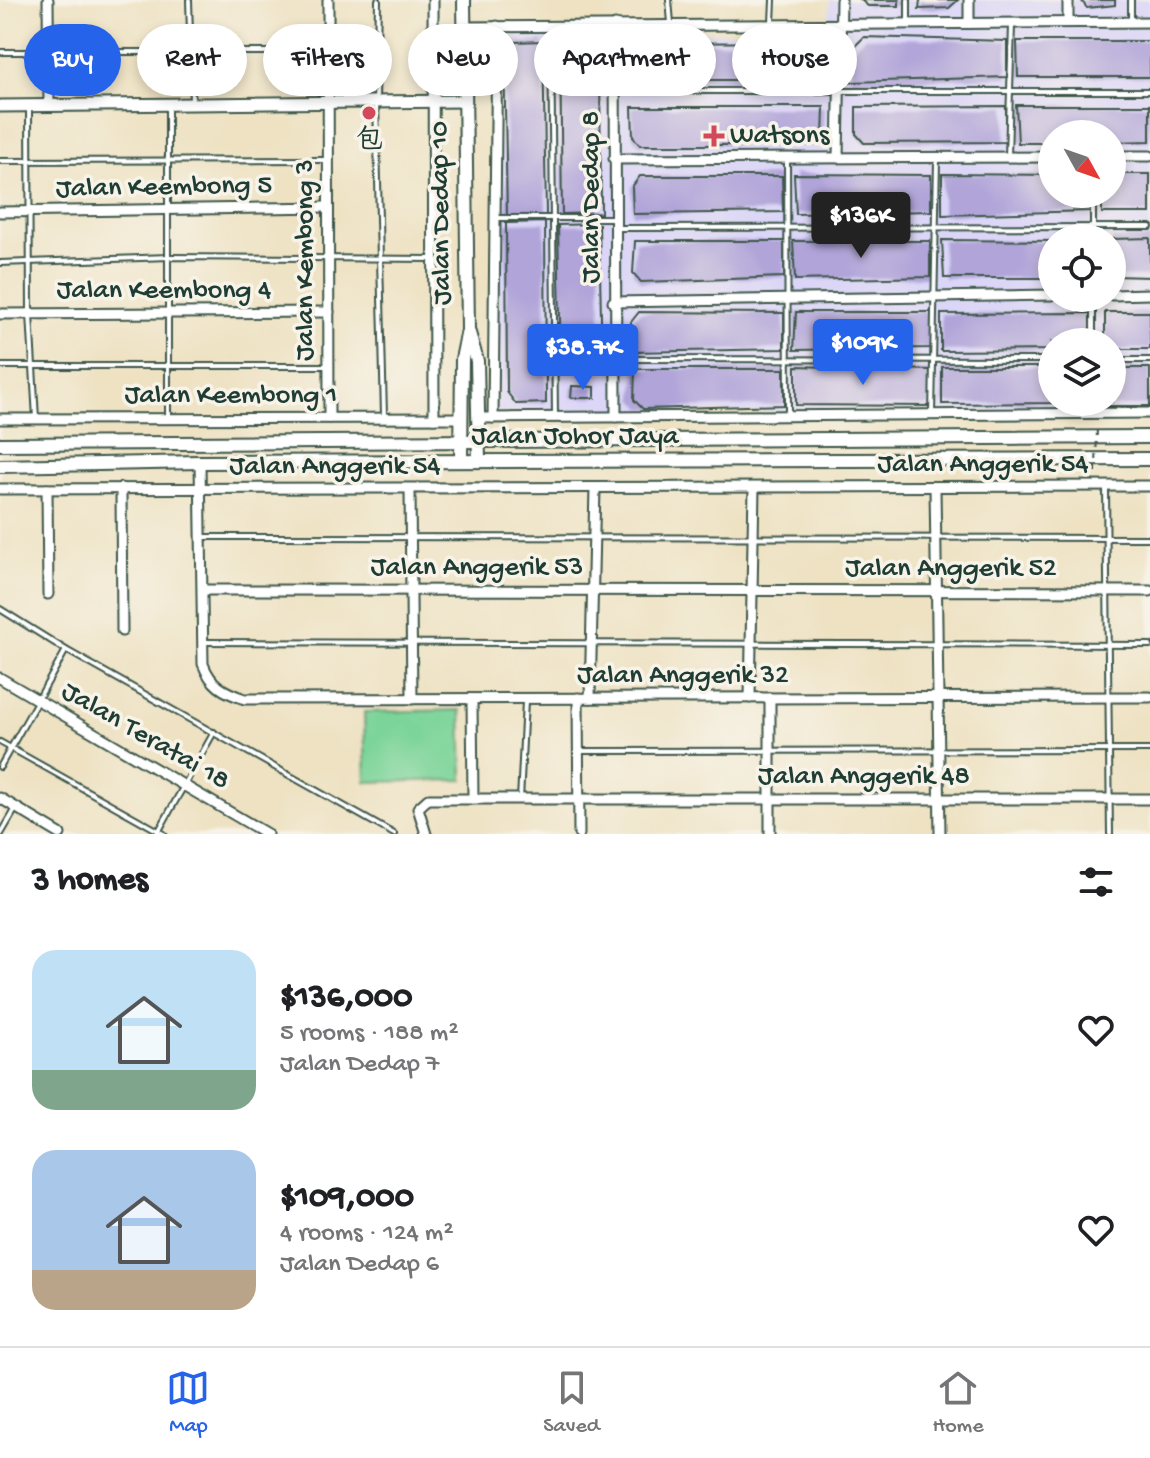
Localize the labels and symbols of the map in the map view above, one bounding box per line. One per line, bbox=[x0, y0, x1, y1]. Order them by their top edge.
marker: 包 bbox=[360, 104, 378, 122]
street label: Jalan Dedap 8 bbox=[576, 111, 609, 283]
street label: Jalan Dedap 10 bbox=[424, 120, 460, 305]
place label: Watsons bbox=[730, 120, 830, 153]
north arrow bbox=[1038, 120, 1126, 208]
place label: 包 bbox=[355, 125, 383, 159]
marker: Watsons bbox=[705, 127, 723, 145]
street label: Jalan Kembong 3 bbox=[290, 159, 323, 361]
street label: Jalan Keembong 5 bbox=[56, 170, 272, 206]
pin: $136K bbox=[805, 192, 917, 260]
street label: Jalan Keembong 4 bbox=[57, 275, 271, 308]
pin: $109K bbox=[807, 319, 919, 387]
pin: $38.7K bbox=[518, 324, 648, 392]
street label: Jalan Keembong 1 bbox=[125, 380, 337, 413]
street label: Jalan Johor Jaya bbox=[471, 421, 680, 454]
street label: Jalan Anggerik 54 bbox=[877, 449, 1089, 482]
street label: Jalan Anggerik 54 bbox=[229, 451, 441, 484]
street label: Jalan Anggerik 53 bbox=[371, 552, 583, 585]
street label: Jalan Anggerik 52 bbox=[845, 553, 1057, 586]
street label: Jalan Anggerik 32 bbox=[577, 660, 789, 693]
street label: Jalan Teratai 18 bbox=[55, 675, 235, 799]
street label: Jalan Anggerik 48 bbox=[758, 761, 970, 794]

